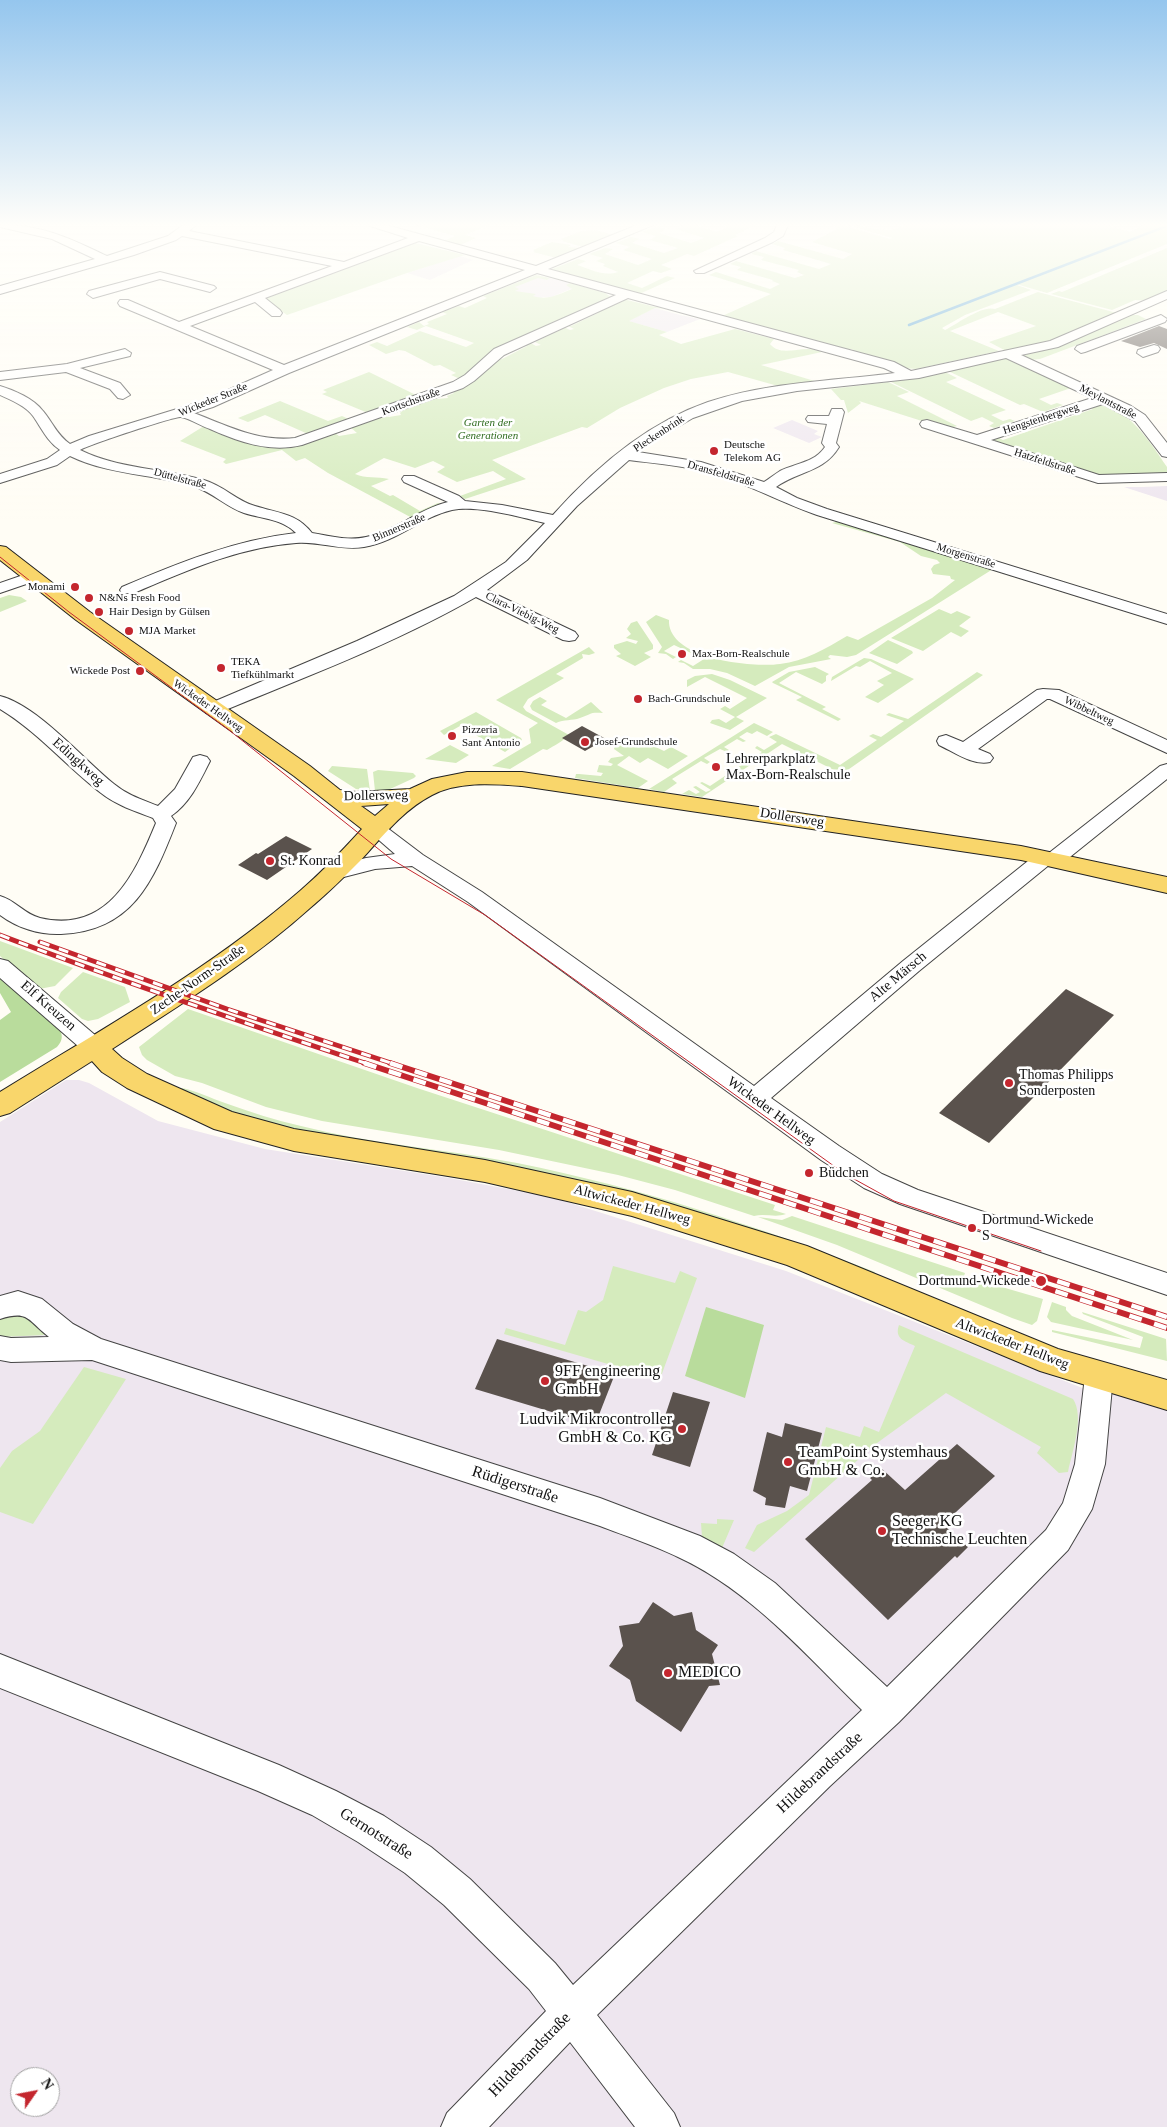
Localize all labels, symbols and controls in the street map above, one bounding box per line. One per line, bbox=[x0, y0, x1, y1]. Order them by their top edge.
street label: Wickeder Straße bbox=[177, 380, 249, 420]
street label: Meylantstraße bbox=[1077, 382, 1139, 422]
street label: Kortschstraße bbox=[380, 385, 442, 419]
street label: Hengstenbergweg bbox=[1001, 400, 1081, 438]
street label: Pleckenbrink bbox=[631, 413, 687, 455]
park label: Garten der Generationen bbox=[458, 416, 518, 442]
place label: Deutsche Telekom AG bbox=[724, 438, 781, 464]
marker: Deutsche Telekom AG bbox=[708, 445, 720, 457]
street label: Hatzfeldstraße bbox=[1012, 446, 1078, 478]
street label: Dransfeldstraße bbox=[686, 458, 756, 490]
street label: Düttelstraße bbox=[152, 466, 208, 492]
street label: Binnerstraße bbox=[371, 511, 427, 545]
street label: Morgenstraße bbox=[935, 541, 997, 571]
place label: Monami bbox=[28, 580, 65, 594]
marker: Monami bbox=[69, 581, 81, 593]
street label: Clara-Viebig-Weg bbox=[483, 589, 561, 637]
place label: N&Ns Fresh Food bbox=[99, 591, 180, 605]
marker: N&Ns Fresh Food bbox=[83, 592, 95, 604]
place label: Hair Design by Gülsen bbox=[109, 605, 210, 619]
marker: Hair Design by Gülsen bbox=[93, 606, 105, 618]
place label: MJA Market bbox=[139, 624, 196, 638]
marker: MJA Market bbox=[123, 625, 135, 637]
place label: Max-Born-Realschule bbox=[692, 647, 790, 661]
marker: Max-Born-Realschule bbox=[676, 648, 688, 660]
place label: TEKA Tiefkühlmarkt bbox=[231, 655, 294, 681]
marker: TEKA Tiefkühlmarkt bbox=[215, 662, 227, 674]
place label: Wickede Post bbox=[70, 664, 130, 678]
marker: Wickede Post bbox=[134, 665, 146, 677]
street label: Wickeder Hellweg bbox=[170, 677, 246, 735]
place label: Bach-Grundschule bbox=[648, 692, 730, 706]
marker: Bach-Grundschule bbox=[632, 693, 644, 705]
street label: Wibbeltweg bbox=[1062, 694, 1116, 728]
place label: Pizzeria Sant Antonio bbox=[462, 723, 520, 749]
marker: Pizzeria Sant Antonio bbox=[446, 730, 458, 742]
street label: Edingkweg bbox=[49, 734, 107, 790]
place label: Josef-Grundschule bbox=[595, 735, 677, 749]
marker: Josef-Grundschule bbox=[579, 736, 591, 748]
place label: Lehrerparkplatz Max-Born-Realschule bbox=[726, 751, 850, 784]
marker: Lehrerparkplatz Max-Born-Realschule bbox=[710, 761, 722, 773]
street label: Dollersweg bbox=[344, 787, 408, 805]
street label: Dollersweg bbox=[759, 805, 825, 831]
place label: St. Konrad bbox=[280, 853, 341, 869]
marker: St. Konrad bbox=[264, 855, 276, 867]
street label: Zeche-Norm-Straße bbox=[147, 941, 249, 1019]
street label: Alte Märsch bbox=[866, 948, 930, 1006]
street label: Elf Kreuzen bbox=[17, 977, 79, 1035]
place label: Thomas Philipps Sonderposten bbox=[1019, 1067, 1114, 1100]
street label: Wickeder Hellweg bbox=[724, 1073, 818, 1149]
marker: Thomas Philipps Sonderposten bbox=[1003, 1077, 1015, 1089]
place label: Büdchen bbox=[819, 1165, 869, 1181]
marker: Büdchen bbox=[803, 1167, 815, 1179]
street label: Altwickeder Hellweg bbox=[572, 1181, 692, 1229]
place label: Dortmund-Wickede S bbox=[982, 1212, 1093, 1244]
marker: Dortmund-Wickede S bbox=[966, 1222, 978, 1234]
place label: Dortmund-Wickede bbox=[919, 1273, 1030, 1289]
marker: Dortmund-Wickede bbox=[1034, 1274, 1048, 1288]
street label: Altwickeder Hellweg bbox=[953, 1315, 1071, 1373]
place label: 9FF engineering GmbH bbox=[555, 1362, 660, 1400]
marker: 9FF engineering GmbH bbox=[539, 1375, 551, 1387]
place label: Ludvik Mikrocontroller GmbH & Co. KG bbox=[520, 1410, 672, 1448]
marker: Ludvik Mikrocontroller GmbH & Co. KG bbox=[676, 1423, 688, 1435]
place label: TeamPoint Systemhaus GmbH & Co. bbox=[798, 1443, 948, 1481]
marker: TeamPoint Systemhaus GmbH & Co. bbox=[782, 1456, 794, 1468]
street label: Rüdigerstraße bbox=[469, 1462, 561, 1508]
place label: Seeger KG Technische Leuchten bbox=[892, 1512, 1027, 1550]
marker: Seeger KG Technische Leuchten bbox=[876, 1525, 888, 1537]
place label: MEDICO bbox=[678, 1663, 741, 1683]
marker: MEDICO bbox=[662, 1667, 674, 1679]
street label: Hildebrandstraße bbox=[773, 1728, 867, 1818]
street label: Gernotstraße bbox=[336, 1804, 416, 1864]
street label: Hildebrandstraße bbox=[485, 2009, 575, 2101]
north arrow bbox=[10, 2067, 60, 2117]
text: N bbox=[38, 2076, 56, 2092]

